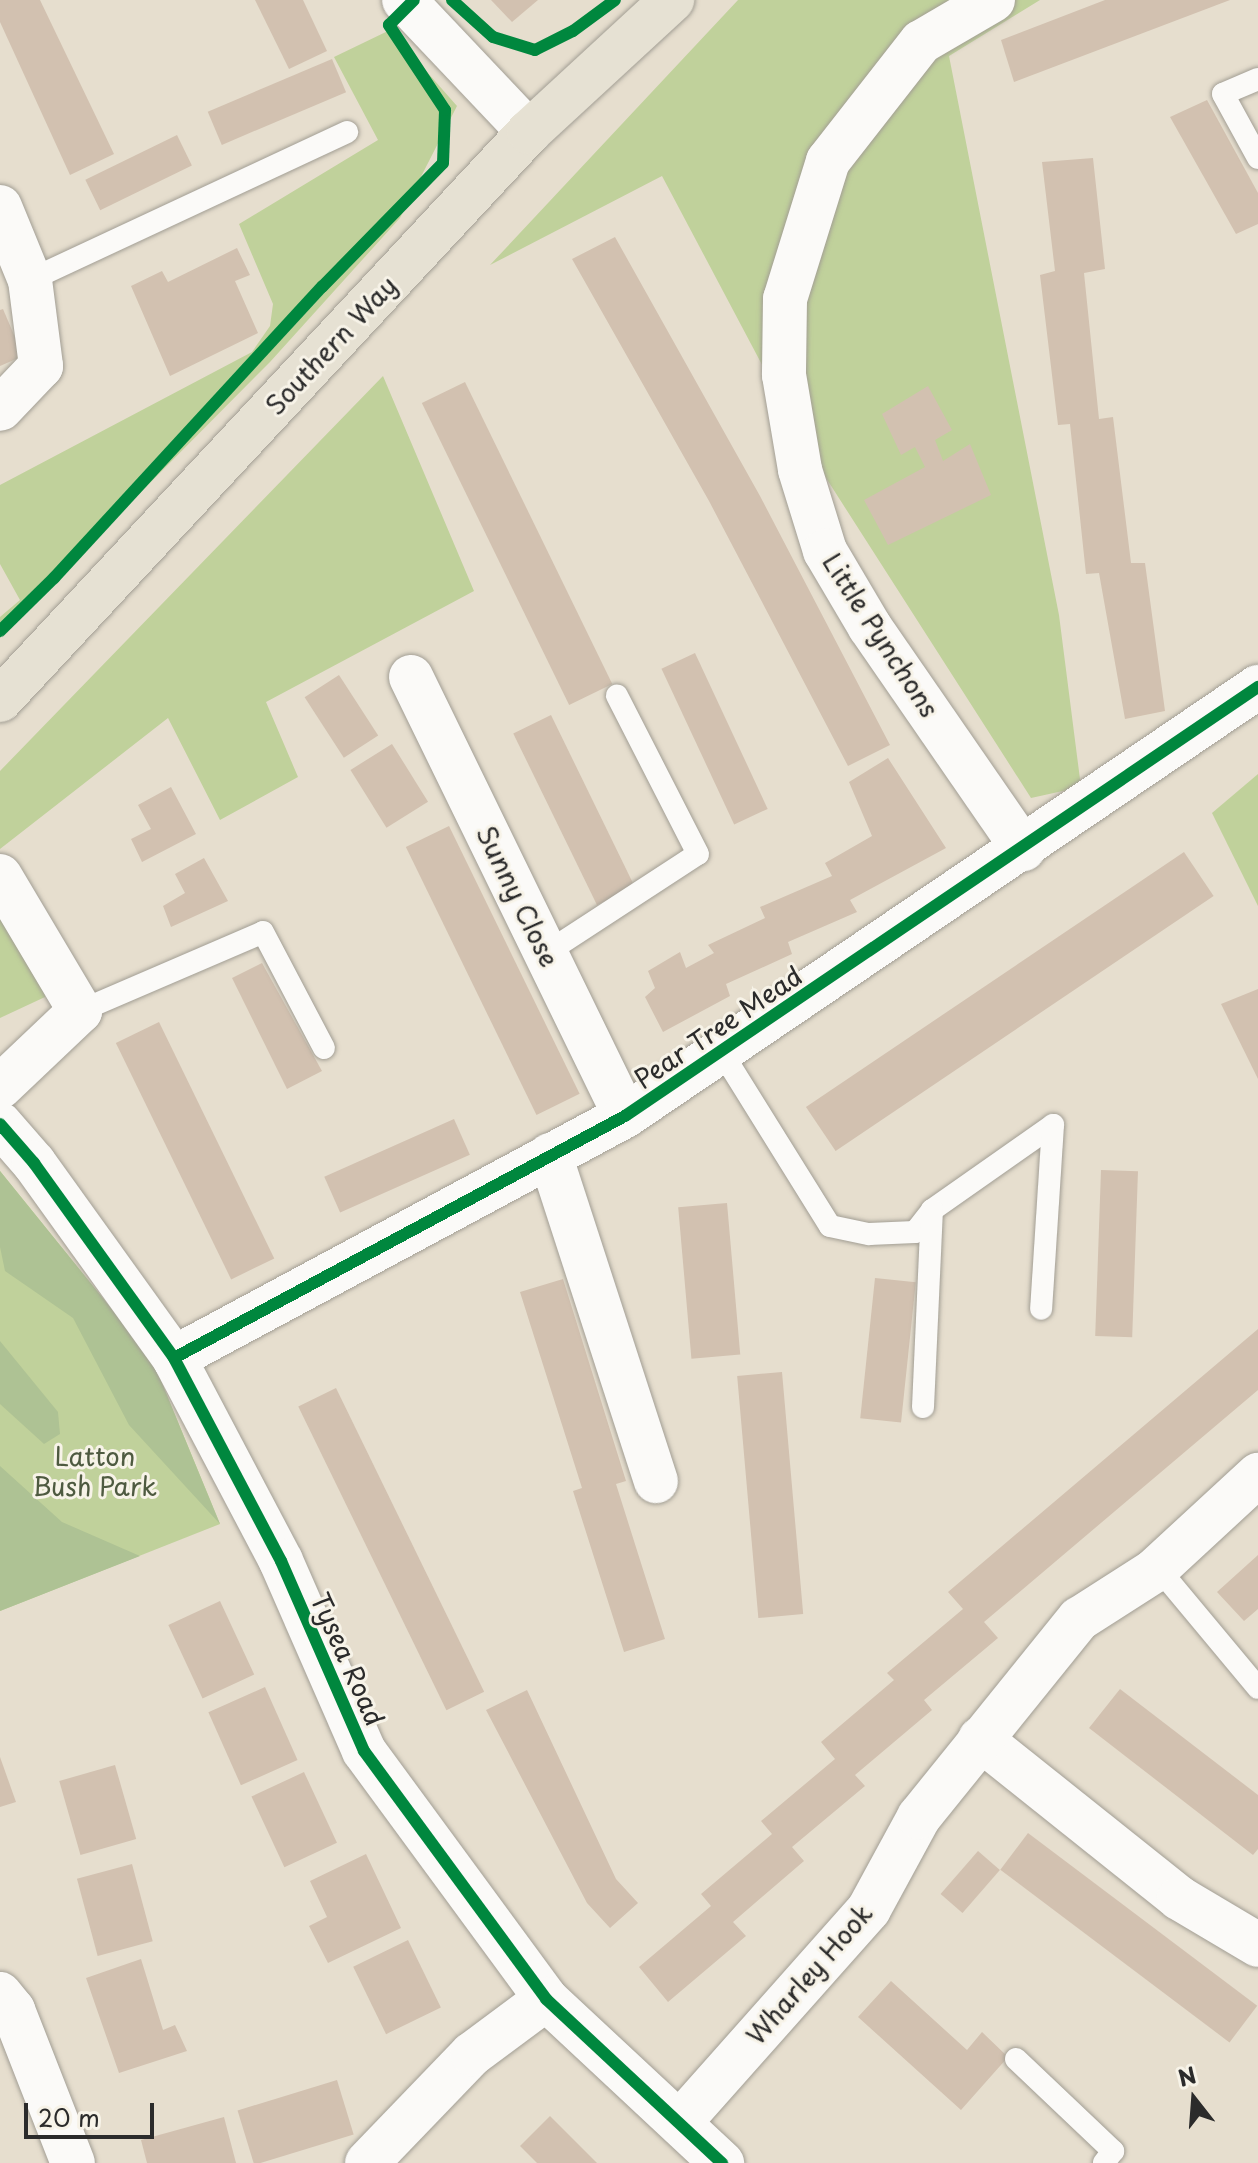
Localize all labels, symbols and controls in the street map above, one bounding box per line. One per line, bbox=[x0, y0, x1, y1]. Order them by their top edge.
street label: Southern Way bbox=[259, 269, 403, 421]
street label: Little Pynchons bbox=[816, 547, 946, 723]
street label: Sunny Close bbox=[470, 820, 566, 972]
street label: Pear Tree Mead bbox=[627, 959, 809, 1095]
park label: Latton Bush Park bbox=[32, 1440, 158, 1502]
street label: Tysea Road bbox=[304, 1587, 392, 1731]
street label: Wharley Hook bbox=[739, 1896, 879, 2052]
text: N bbox=[1174, 2057, 1200, 2094]
north arrow bbox=[1154, 2059, 1234, 2139]
scale bar bbox=[28, 2087, 158, 2137]
text: 20 m bbox=[38, 2099, 100, 2135]

